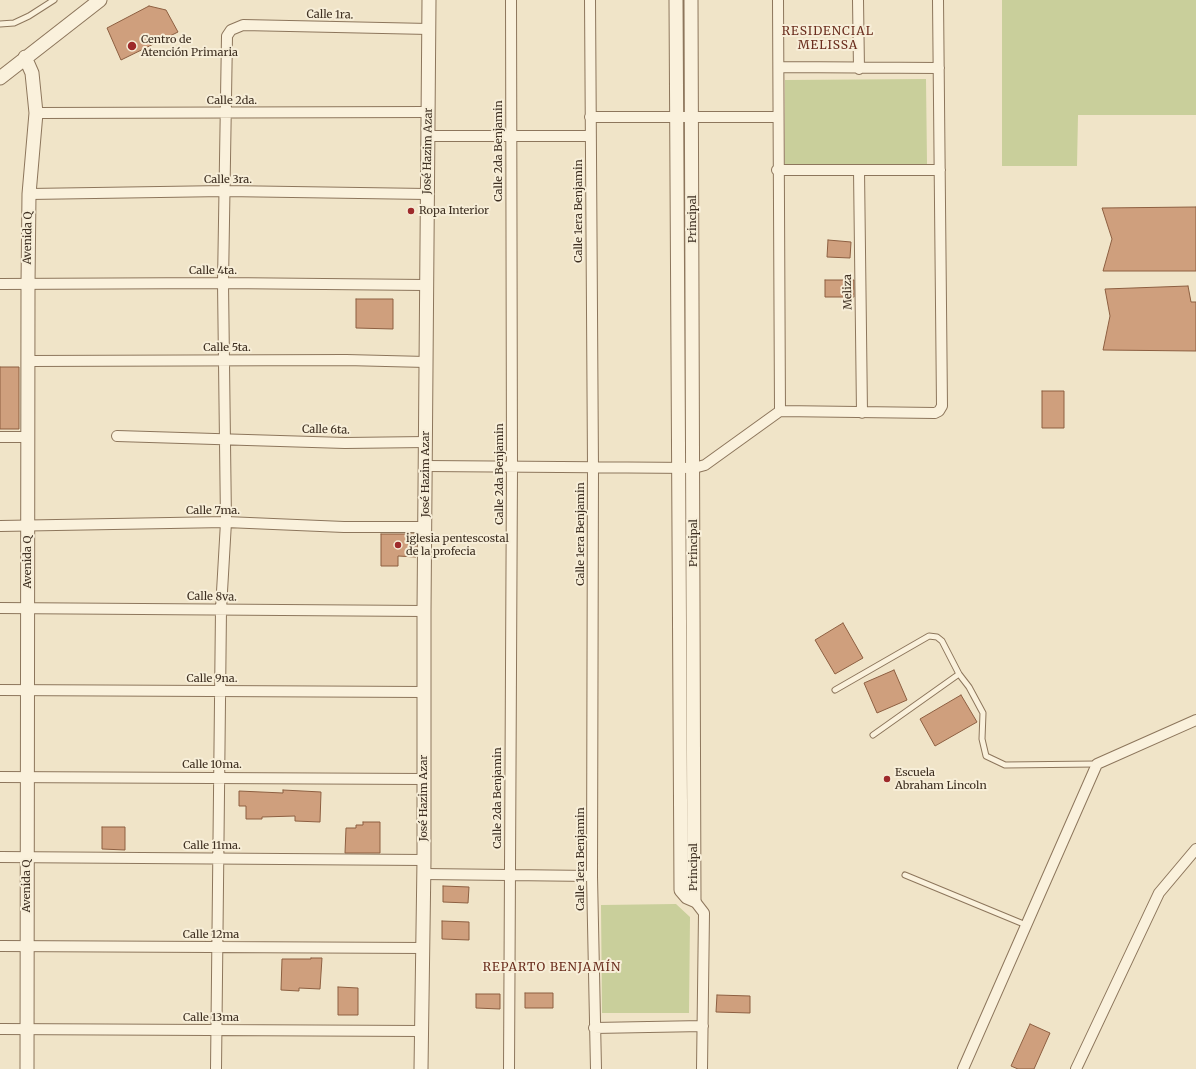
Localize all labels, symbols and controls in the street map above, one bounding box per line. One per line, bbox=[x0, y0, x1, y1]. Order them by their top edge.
street label: Calle 1ra. bbox=[307, 8, 353, 22]
district label: RESIDENCIAL MELISSA bbox=[782, 25, 874, 53]
place label: Centro de Atención Primaria bbox=[141, 33, 238, 59]
marker: Centro de Atención Primaria bbox=[126, 40, 138, 52]
street label: Calle 2da. bbox=[207, 94, 257, 108]
street label: Calle 2da Benjamin bbox=[492, 100, 506, 202]
street label: José Hazim Azar bbox=[421, 108, 435, 194]
street label: Calle 1era Benjamin bbox=[572, 159, 586, 263]
street label: Calle 3ra. bbox=[204, 173, 252, 187]
street label: Principal bbox=[686, 195, 700, 243]
place label: Ropa Interior bbox=[419, 204, 489, 218]
marker: Ropa Interior bbox=[406, 206, 416, 216]
street label: Avenida Q bbox=[21, 211, 35, 265]
street label: Calle 4ta. bbox=[189, 264, 237, 278]
street label: Meliza bbox=[841, 274, 855, 310]
street label: Calle 5ta. bbox=[203, 341, 251, 355]
street label: Calle 6ta. bbox=[302, 423, 350, 437]
street label: Calle 2da Benjamin bbox=[493, 423, 507, 525]
street label: José Hazim Azar bbox=[419, 431, 433, 517]
street label: Calle 1era Benjamin bbox=[574, 482, 588, 586]
street label: Calle 7ma. bbox=[186, 504, 240, 518]
street label: Principal bbox=[687, 519, 701, 567]
place label: iglesia pentescostal de la profecia bbox=[406, 532, 509, 558]
street label: Avenida Q bbox=[21, 536, 35, 588]
marker: iglesia pentescostal de la profecia bbox=[393, 540, 403, 550]
street label: Calle 8va. bbox=[187, 590, 237, 604]
street label: Calle 9na. bbox=[187, 672, 237, 686]
street label: Calle 2da Benjamin bbox=[491, 747, 505, 849]
street label: José Hazim Azar bbox=[417, 755, 431, 841]
street label: Calle 10ma. bbox=[182, 758, 242, 772]
place label: Escuela Abraham Lincoln bbox=[895, 766, 987, 792]
marker: Escuela Abraham Lincoln bbox=[882, 774, 892, 784]
street label: Calle 1era Benjamin bbox=[574, 807, 588, 911]
street label: Calle 11ma. bbox=[183, 839, 241, 853]
street label: Principal bbox=[687, 843, 701, 891]
street label: Avenida Q bbox=[20, 860, 34, 912]
street label: Calle 12ma bbox=[183, 928, 239, 942]
district label: REPARTO BENJAMÍN bbox=[483, 961, 621, 975]
street label: Calle 13ma bbox=[183, 1011, 239, 1025]

